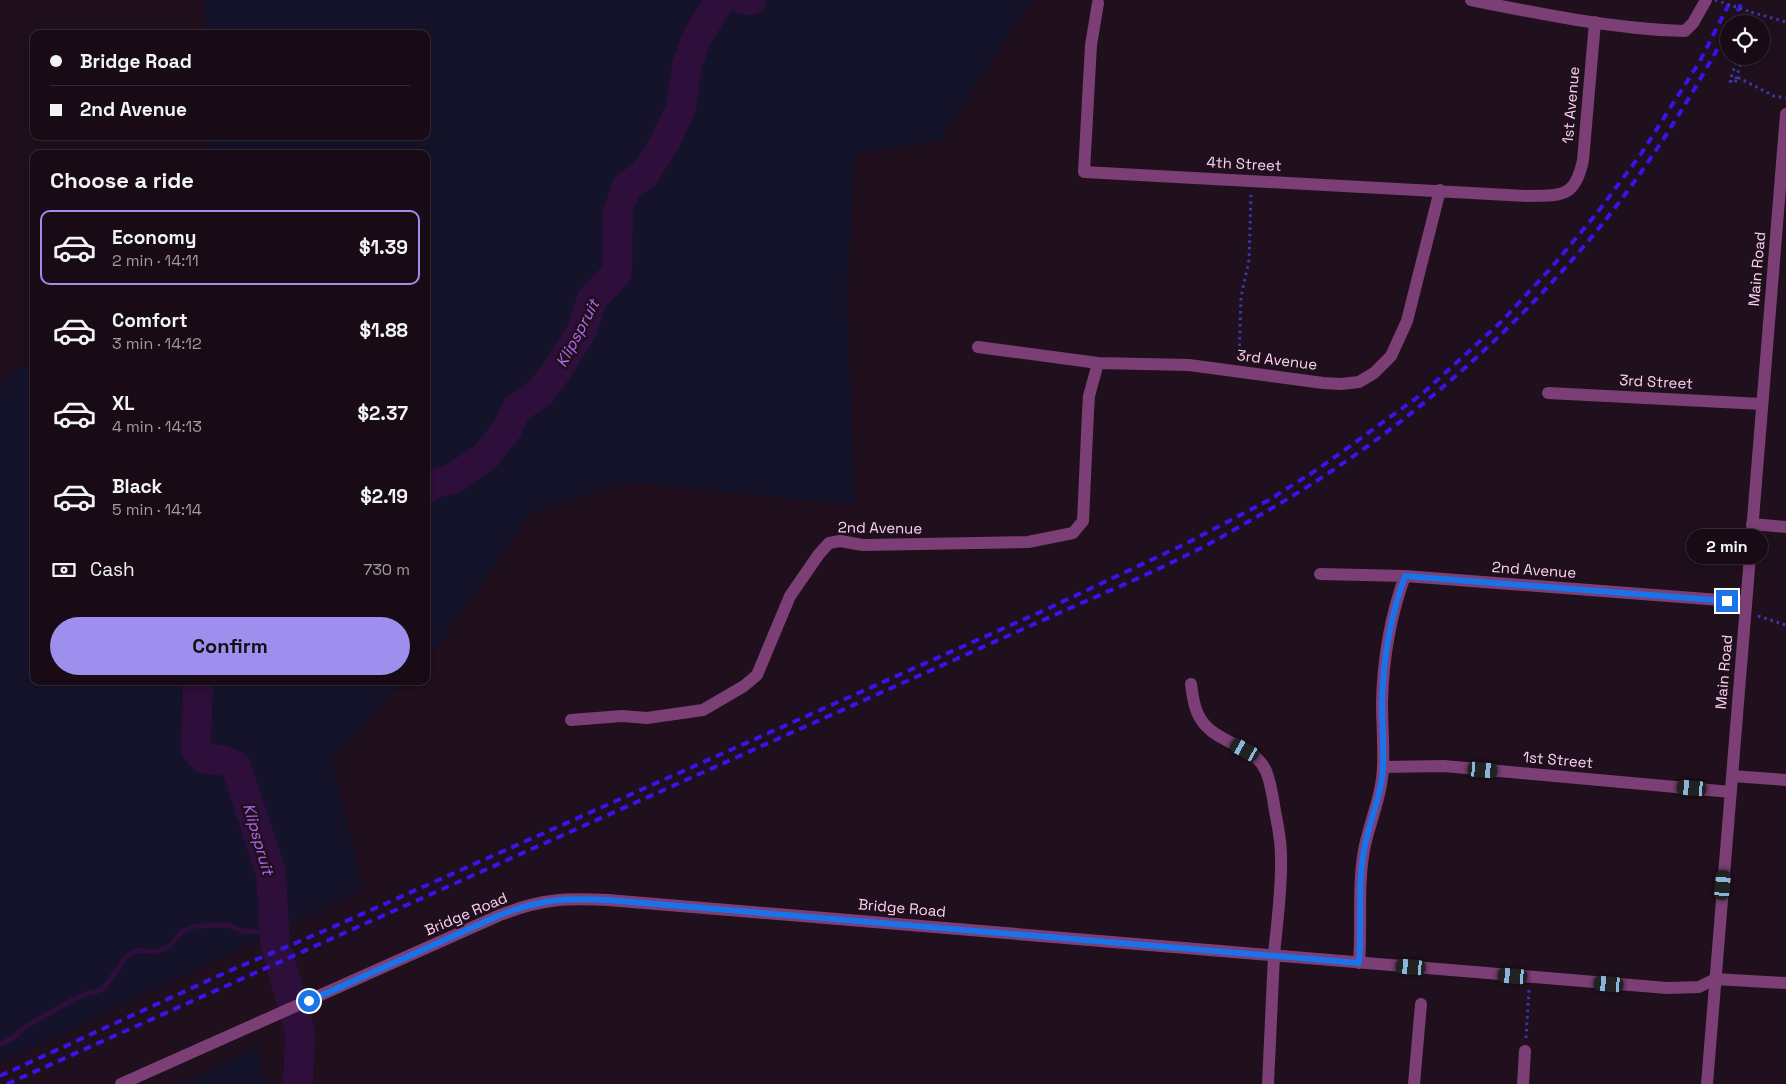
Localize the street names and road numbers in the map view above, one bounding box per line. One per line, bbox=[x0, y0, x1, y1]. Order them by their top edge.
street label: 1st Avenue bbox=[1558, 65, 1583, 144]
street label: 4th Street bbox=[1206, 152, 1282, 175]
street label: Main Road bbox=[1744, 231, 1769, 307]
street label: 3rd Avenue bbox=[1236, 345, 1318, 374]
street label: 3rd Street bbox=[1619, 370, 1693, 393]
street label: 2nd Avenue bbox=[838, 517, 923, 538]
street label: 2nd Avenue bbox=[1491, 557, 1577, 582]
street label: Main Road bbox=[1711, 634, 1736, 710]
street label: 1st Street bbox=[1522, 747, 1594, 772]
street label: Bridge Road bbox=[422, 888, 510, 939]
street label: Bridge Road bbox=[857, 894, 947, 921]

